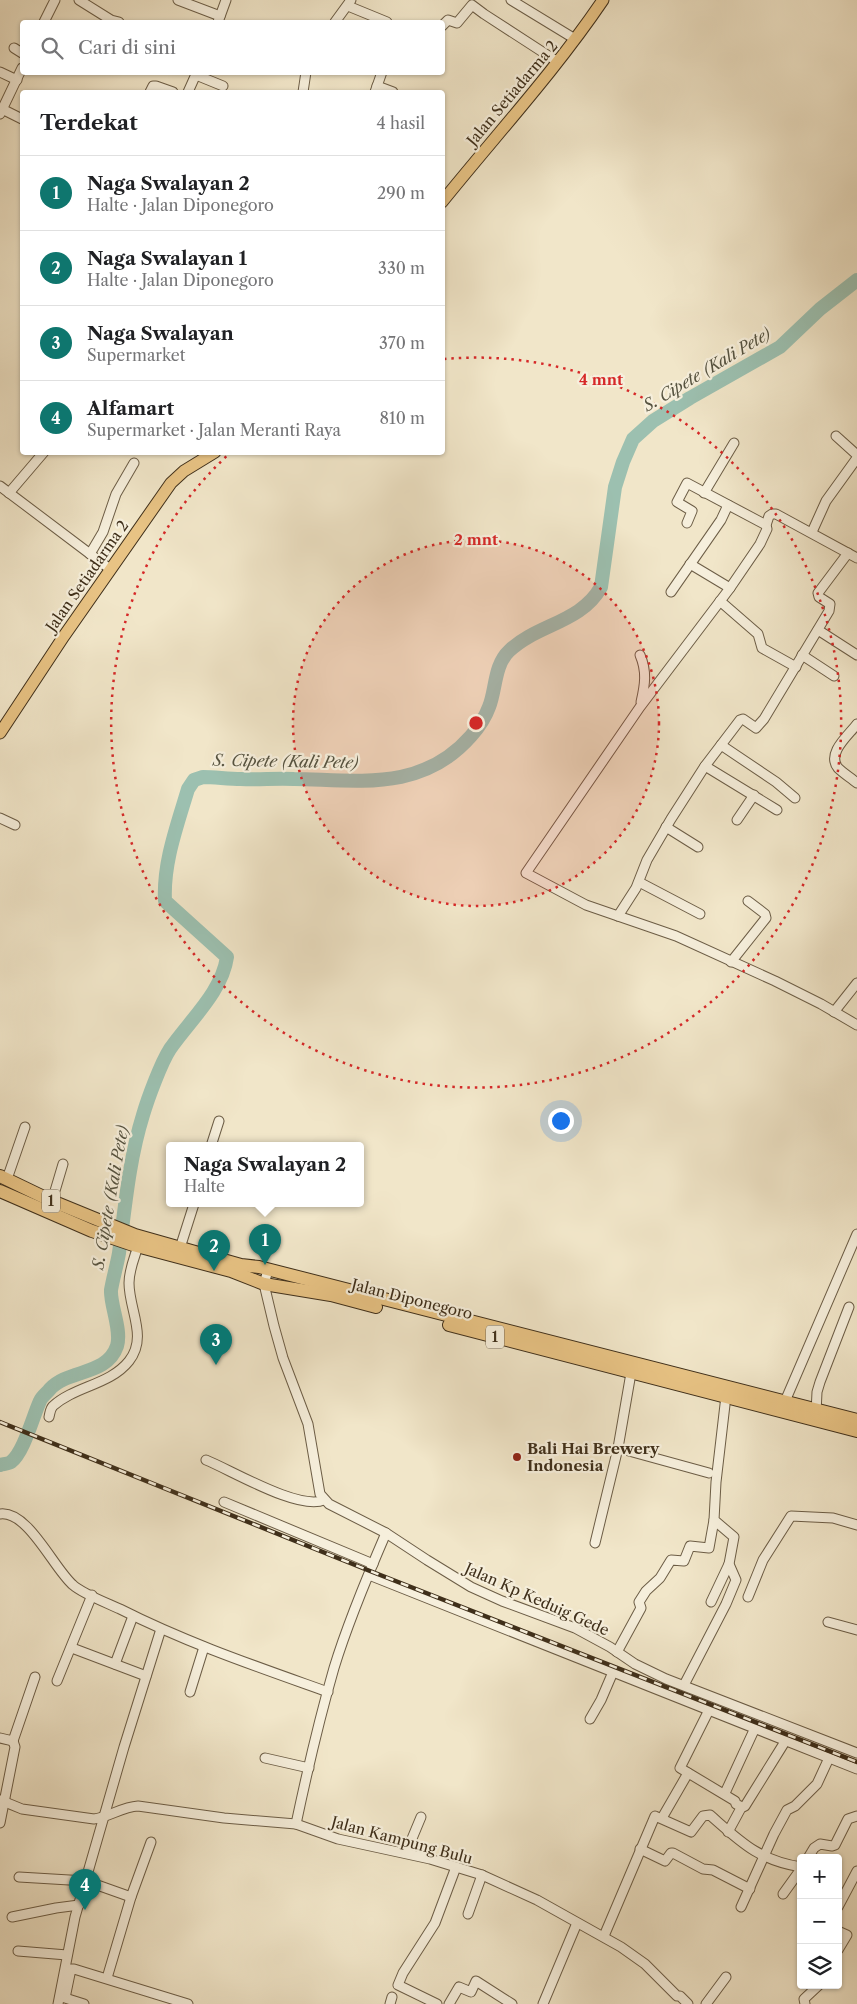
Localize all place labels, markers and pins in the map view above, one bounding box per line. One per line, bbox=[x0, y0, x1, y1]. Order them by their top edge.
centre of rings bbox=[467, 714, 485, 732]
pin: 1 bbox=[249, 1224, 281, 1265]
pin: 2 bbox=[198, 1230, 230, 1271]
pin: 3 bbox=[200, 1324, 232, 1365]
place label: Bali Hai Brewery Indonesia bbox=[527, 1439, 660, 1475]
marker: Bali Hai Brewery Indonesia bbox=[511, 1451, 523, 1463]
pin: 4 bbox=[69, 1869, 101, 1910]

